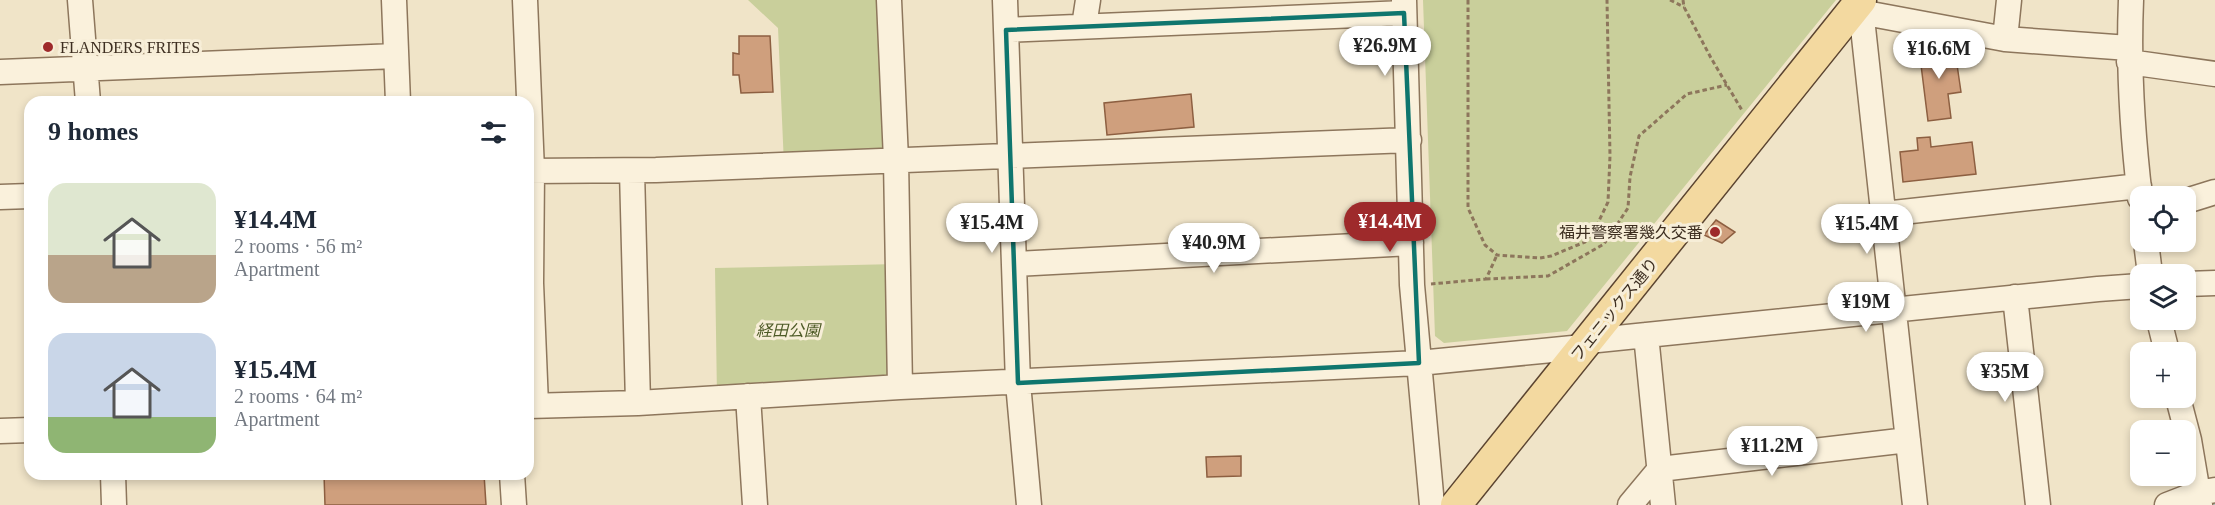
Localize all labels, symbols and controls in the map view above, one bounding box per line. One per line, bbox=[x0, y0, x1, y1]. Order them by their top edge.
pin: ¥26.9M bbox=[1336, 26, 1434, 77]
pin: ¥16.6M bbox=[1890, 29, 1988, 80]
text: ¥26.9M bbox=[1353, 34, 1417, 56]
text: ¥16.6M bbox=[1907, 37, 1971, 59]
place label: FLANDERS FRITES bbox=[60, 39, 200, 56]
marker: FLANDERS FRITES bbox=[41, 40, 55, 54]
icon: filters bbox=[477, 116, 510, 149]
text: 9 homes bbox=[48, 117, 138, 146]
map controls bbox=[2130, 186, 2196, 486]
button: locate bbox=[2130, 186, 2196, 252]
pin: ¥14.4M bbox=[1341, 202, 1439, 253]
pin: ¥15.4M bbox=[943, 203, 1041, 254]
pin: ¥15.4M bbox=[1818, 204, 1916, 255]
text: ¥14.4M bbox=[234, 205, 317, 234]
icon: home bbox=[96, 207, 168, 279]
text: ¥14.4M bbox=[1358, 210, 1422, 232]
text: ¥15.4M bbox=[960, 211, 1024, 233]
text: ¥15.4M bbox=[1835, 212, 1899, 234]
pin: ¥40.9M bbox=[1165, 223, 1263, 274]
place label: 福井警察署幾久交番 bbox=[1559, 224, 1703, 241]
marker: 福井警察署幾久交番 bbox=[1708, 225, 1722, 239]
text: ¥40.9M bbox=[1182, 231, 1246, 253]
text: 2 rooms · 56 m² bbox=[234, 235, 362, 257]
street label: フェニックス通り bbox=[1568, 254, 1661, 364]
text: Apartment bbox=[234, 258, 320, 280]
button: layers bbox=[2130, 264, 2196, 330]
pin: ¥19M bbox=[1830, 282, 1902, 333]
text: ¥19M bbox=[1842, 290, 1890, 312]
park label: 経田公園 bbox=[756, 322, 822, 339]
button: + bbox=[2130, 342, 2196, 408]
pin: ¥35M bbox=[1969, 352, 2041, 403]
text: ¥15.4M bbox=[234, 355, 317, 384]
icon: home bbox=[96, 357, 168, 429]
text: ¥35M bbox=[1981, 360, 2029, 382]
text: 2 rooms · 64 m² bbox=[234, 385, 362, 407]
text: Apartment bbox=[234, 408, 320, 430]
button: − bbox=[2130, 420, 2196, 486]
pin: ¥11.2M bbox=[1723, 426, 1821, 477]
text: ¥11.2M bbox=[1741, 434, 1803, 456]

